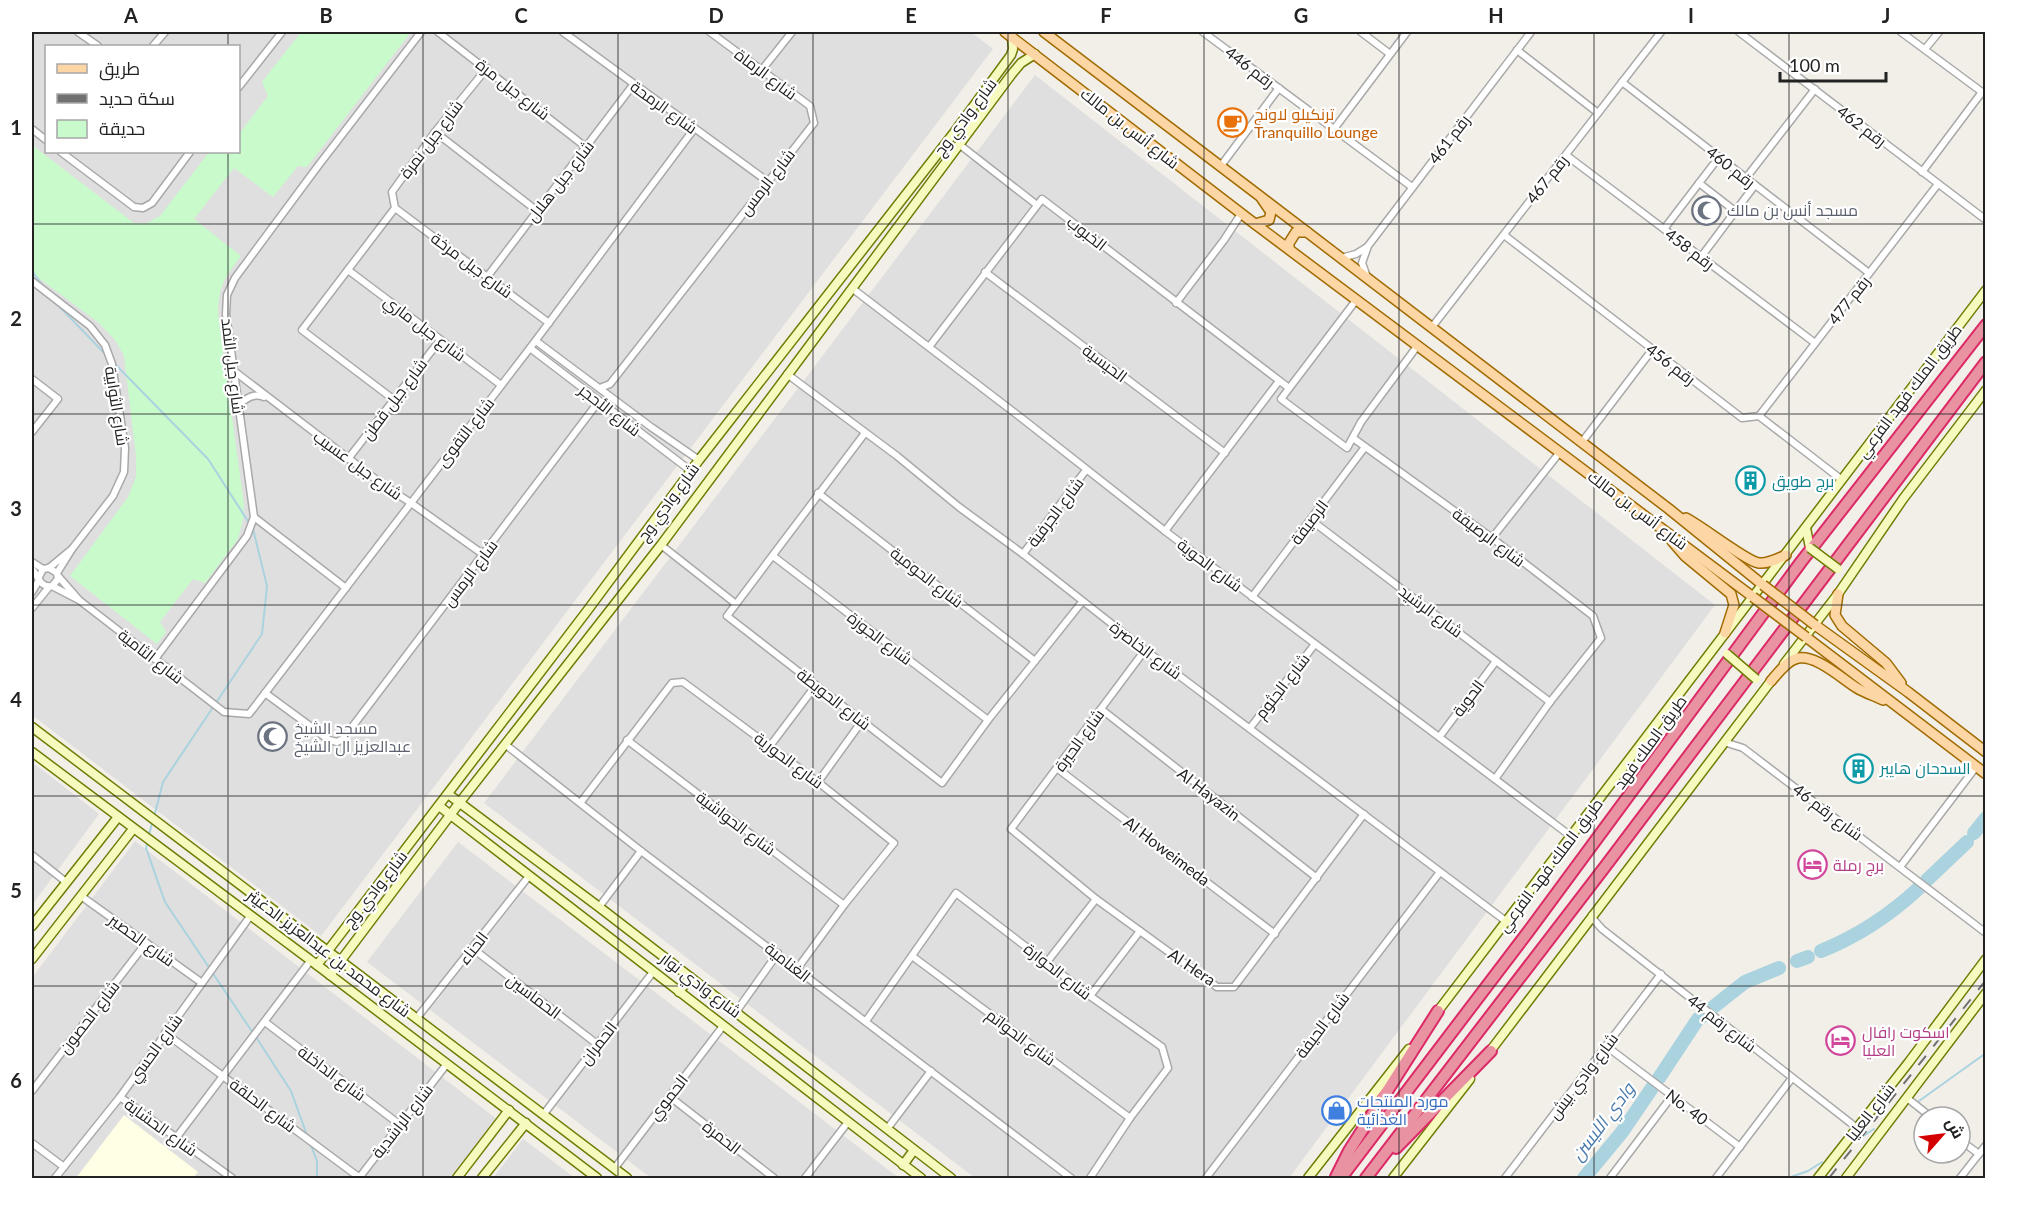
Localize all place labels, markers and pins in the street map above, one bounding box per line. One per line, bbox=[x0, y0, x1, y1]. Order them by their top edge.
place label: ترنكيلو لاونج Tranquillo Lounge bbox=[1254, 104, 1378, 141]
cafe icon: ترنكيلو لاونج Tranquillo Lounge bbox=[1217, 107, 1249, 139]
mosque icon: مسجد أنس بن مالك bbox=[1690, 194, 1722, 226]
place label: مسجد أنس بن مالك bbox=[1727, 200, 1858, 221]
building icon: برج طويق bbox=[1735, 465, 1767, 497]
place label: برج طويق bbox=[1772, 471, 1834, 493]
place label: مسجد الشيخ عبدالعزيز ال الشيخ bbox=[294, 718, 411, 758]
mosque icon: مسجد الشيخ عبدالعزيز ال الشيخ bbox=[257, 721, 289, 753]
building icon: السدحان هايبر bbox=[1843, 752, 1875, 784]
place label: السدحان هايبر bbox=[1879, 758, 1971, 779]
hotel icon: برج رملة bbox=[1796, 849, 1828, 881]
place label: برج رملة bbox=[1833, 855, 1884, 877]
place label: اسكوت رافال العليا bbox=[1862, 1022, 1950, 1060]
hotel icon: اسكوت رافال العليا bbox=[1825, 1025, 1857, 1057]
place label: مورد المنتجات الغذائية bbox=[1357, 1091, 1448, 1129]
shop icon: مورد المنتجات الغذائية bbox=[1320, 1094, 1352, 1126]

